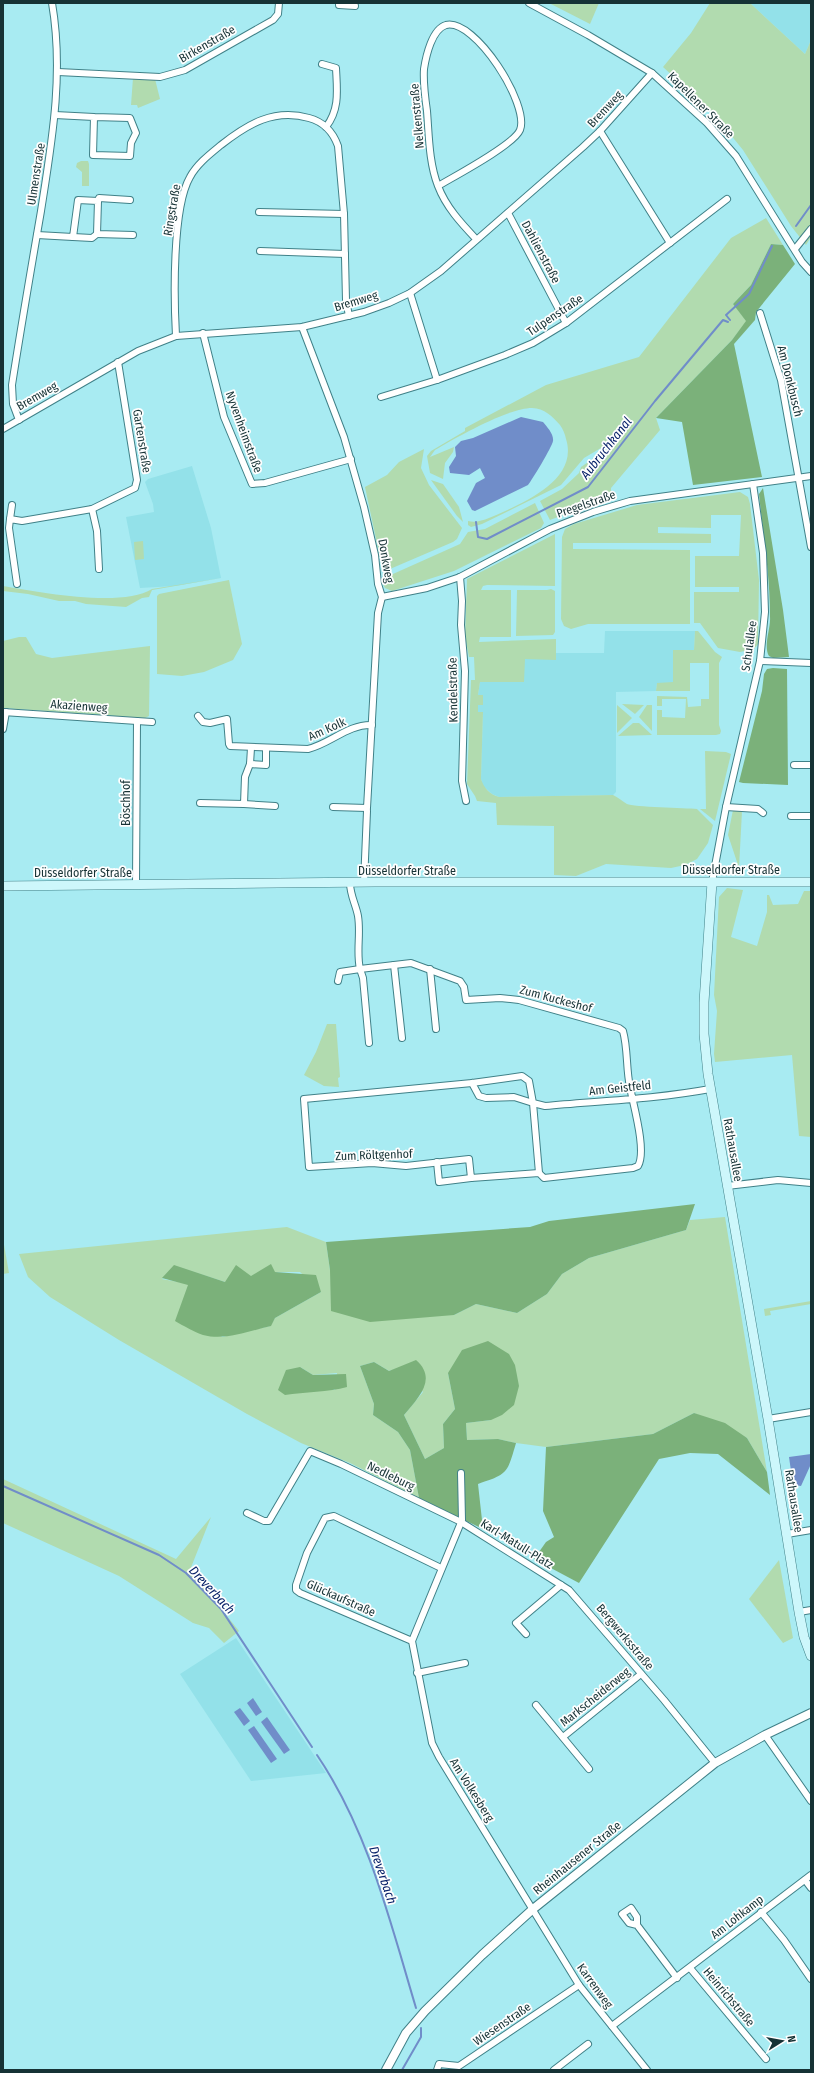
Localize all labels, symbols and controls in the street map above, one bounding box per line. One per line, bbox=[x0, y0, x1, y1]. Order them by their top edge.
street label: Birkenstraße bbox=[176, 22, 238, 66]
street label: Kapellener Straße bbox=[665, 69, 737, 141]
street label: Nelkenstraße bbox=[407, 83, 427, 149]
street label: Bremweg bbox=[585, 88, 626, 130]
street label: Ulmenstraße bbox=[24, 142, 48, 206]
street label: Ringstraße bbox=[161, 183, 183, 237]
street label: Dahlienstraße bbox=[519, 218, 563, 286]
street label: Bremweg bbox=[332, 288, 380, 314]
street label: Tulpenstraße bbox=[524, 291, 586, 339]
street label: Am Donkbusch bbox=[774, 344, 806, 418]
street label: Bremweg bbox=[14, 379, 60, 413]
street label: Nyvenheimstraße bbox=[223, 389, 265, 475]
street label: Gartenstraße bbox=[130, 408, 154, 474]
water label: Aubruchkanal bbox=[577, 414, 635, 483]
street label: Pregelstraße bbox=[555, 487, 617, 521]
street label: Donkweg bbox=[375, 538, 397, 585]
street label: Schulallee bbox=[739, 620, 759, 672]
street label: Kendelstraße bbox=[445, 657, 461, 723]
street label: Akazienweg bbox=[50, 697, 108, 715]
street label: Am Kolk bbox=[306, 714, 348, 743]
street label: Böschhof bbox=[119, 779, 133, 826]
street label: Düsseldorfer Straße bbox=[682, 863, 780, 877]
street label: Düsseldorfer Straße bbox=[358, 864, 456, 878]
street label: Düsseldorfer Straße bbox=[34, 866, 132, 880]
street label: Zum Kuckeshof bbox=[518, 983, 595, 1016]
street label: Am Geistfeld bbox=[588, 1078, 652, 1098]
street label: Rathausallee bbox=[721, 1117, 745, 1183]
street label: Zum Röltgenhof bbox=[335, 1147, 414, 1163]
street label: Nedleburg bbox=[365, 1459, 417, 1494]
street label: Rathausallee bbox=[782, 1468, 806, 1534]
street label: Karl-Matull-Platz bbox=[478, 1516, 556, 1572]
water label: Dreverbach bbox=[186, 1563, 238, 1617]
street label: Glückaufstraße bbox=[304, 1577, 378, 1619]
street label: Bergwerksstraße bbox=[593, 1601, 657, 1673]
street label: Markscheiderweg bbox=[557, 1664, 633, 1729]
street label: Am Volkesberg bbox=[447, 1756, 497, 1825]
street label: Rheinhausener Straße bbox=[530, 1818, 624, 1898]
water label: Dreverbach bbox=[366, 1844, 400, 1906]
street label: Am Lohkamp bbox=[708, 1892, 766, 1942]
street label: Karrenweg bbox=[574, 1961, 616, 2011]
street label: Heinrichstraße bbox=[700, 1965, 758, 2029]
street label: Wiesenstraße bbox=[471, 2000, 533, 2048]
north arrow bbox=[762, 2021, 802, 2061]
text: N bbox=[784, 2035, 798, 2044]

